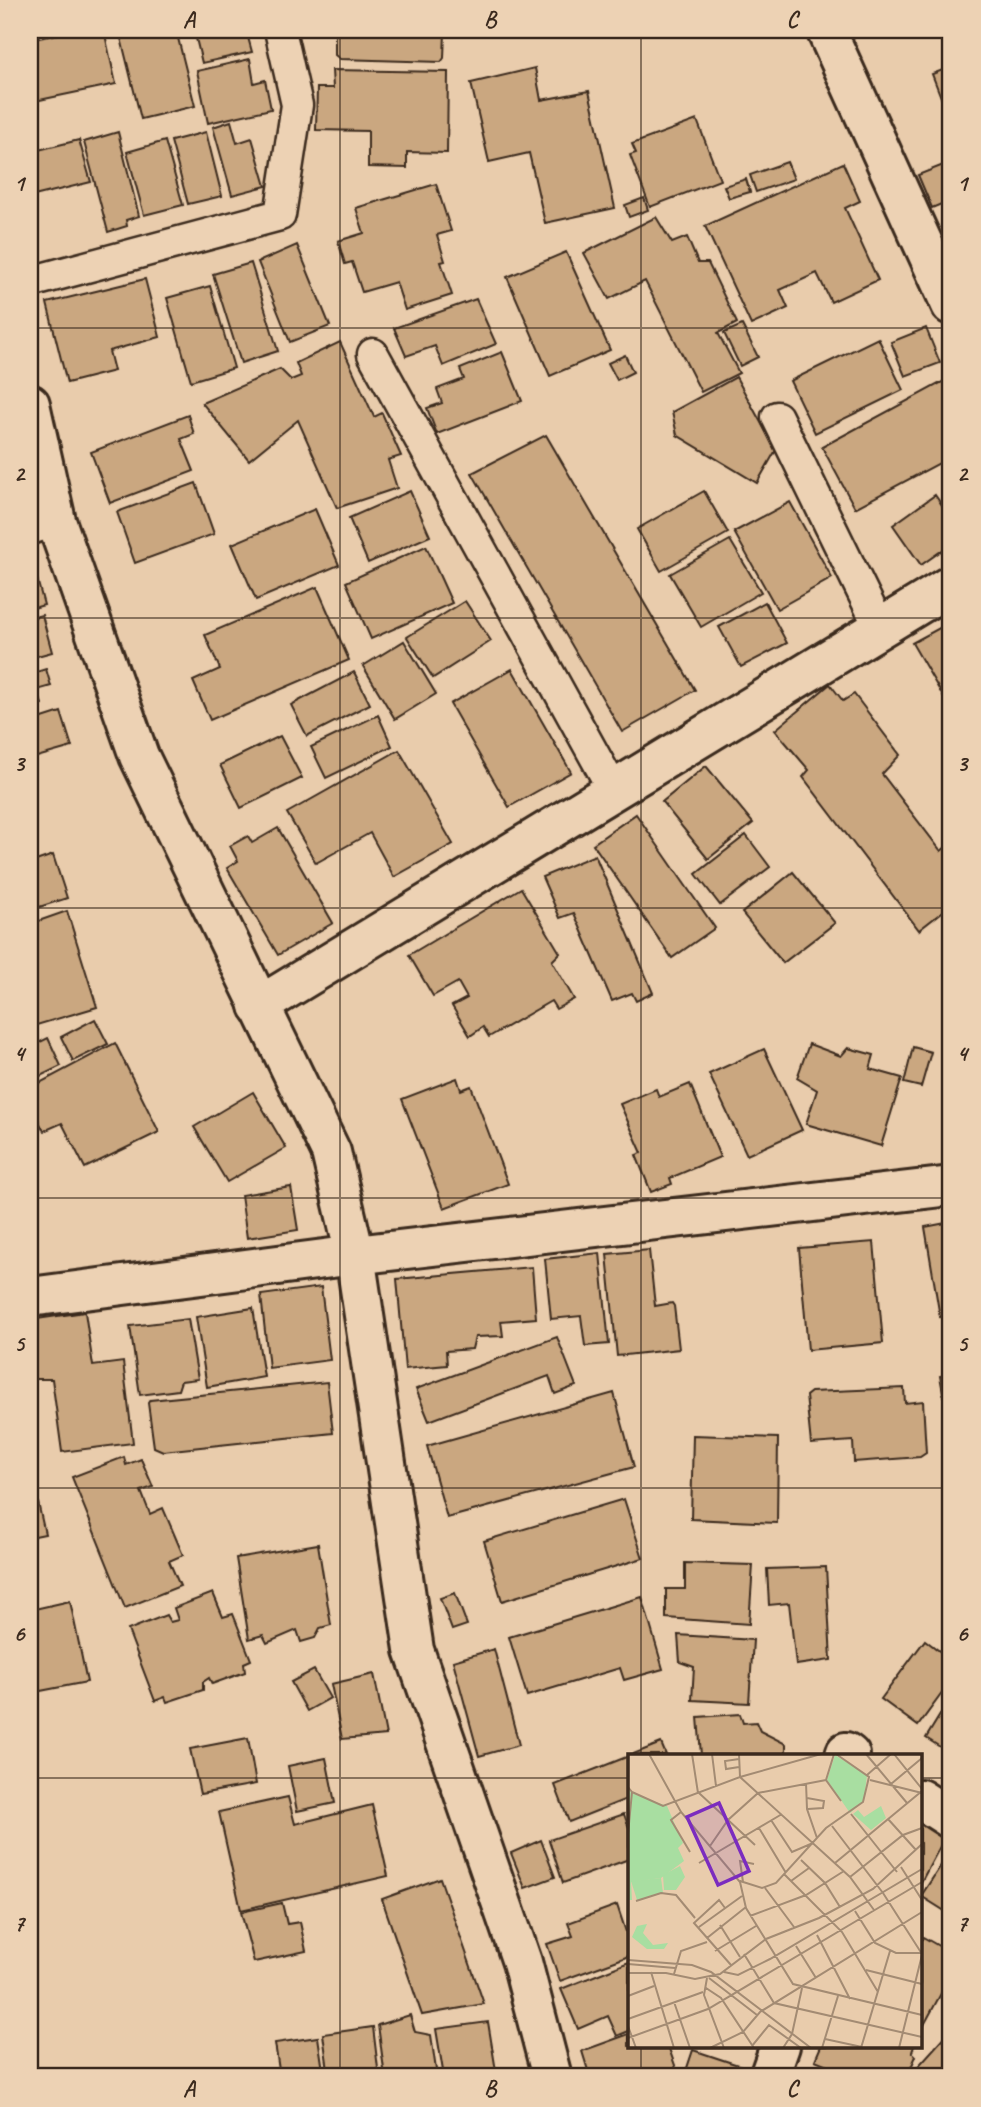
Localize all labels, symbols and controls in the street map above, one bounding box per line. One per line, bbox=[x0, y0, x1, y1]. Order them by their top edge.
text: A bbox=[183, 5, 197, 34]
text: B bbox=[484, 5, 498, 34]
text: C bbox=[787, 5, 801, 34]
text: 1 bbox=[14, 169, 27, 198]
text: 1 bbox=[957, 169, 970, 198]
text: 2 bbox=[14, 459, 27, 488]
text: 2 bbox=[957, 459, 970, 488]
text: 3 bbox=[14, 749, 27, 778]
text: 3 bbox=[957, 749, 970, 778]
text: 4 bbox=[14, 1039, 27, 1068]
text: 4 bbox=[957, 1039, 970, 1068]
text: 5 bbox=[14, 1329, 26, 1358]
text: 5 bbox=[957, 1329, 969, 1358]
text: 6 bbox=[14, 1619, 27, 1648]
text: 6 bbox=[957, 1619, 970, 1648]
inset map bbox=[628, 1754, 922, 2048]
text: 7 bbox=[14, 1909, 27, 1938]
text: 7 bbox=[957, 1909, 970, 1938]
text: A bbox=[183, 2074, 197, 2103]
text: B bbox=[484, 2074, 498, 2103]
text: C bbox=[787, 2074, 801, 2103]

